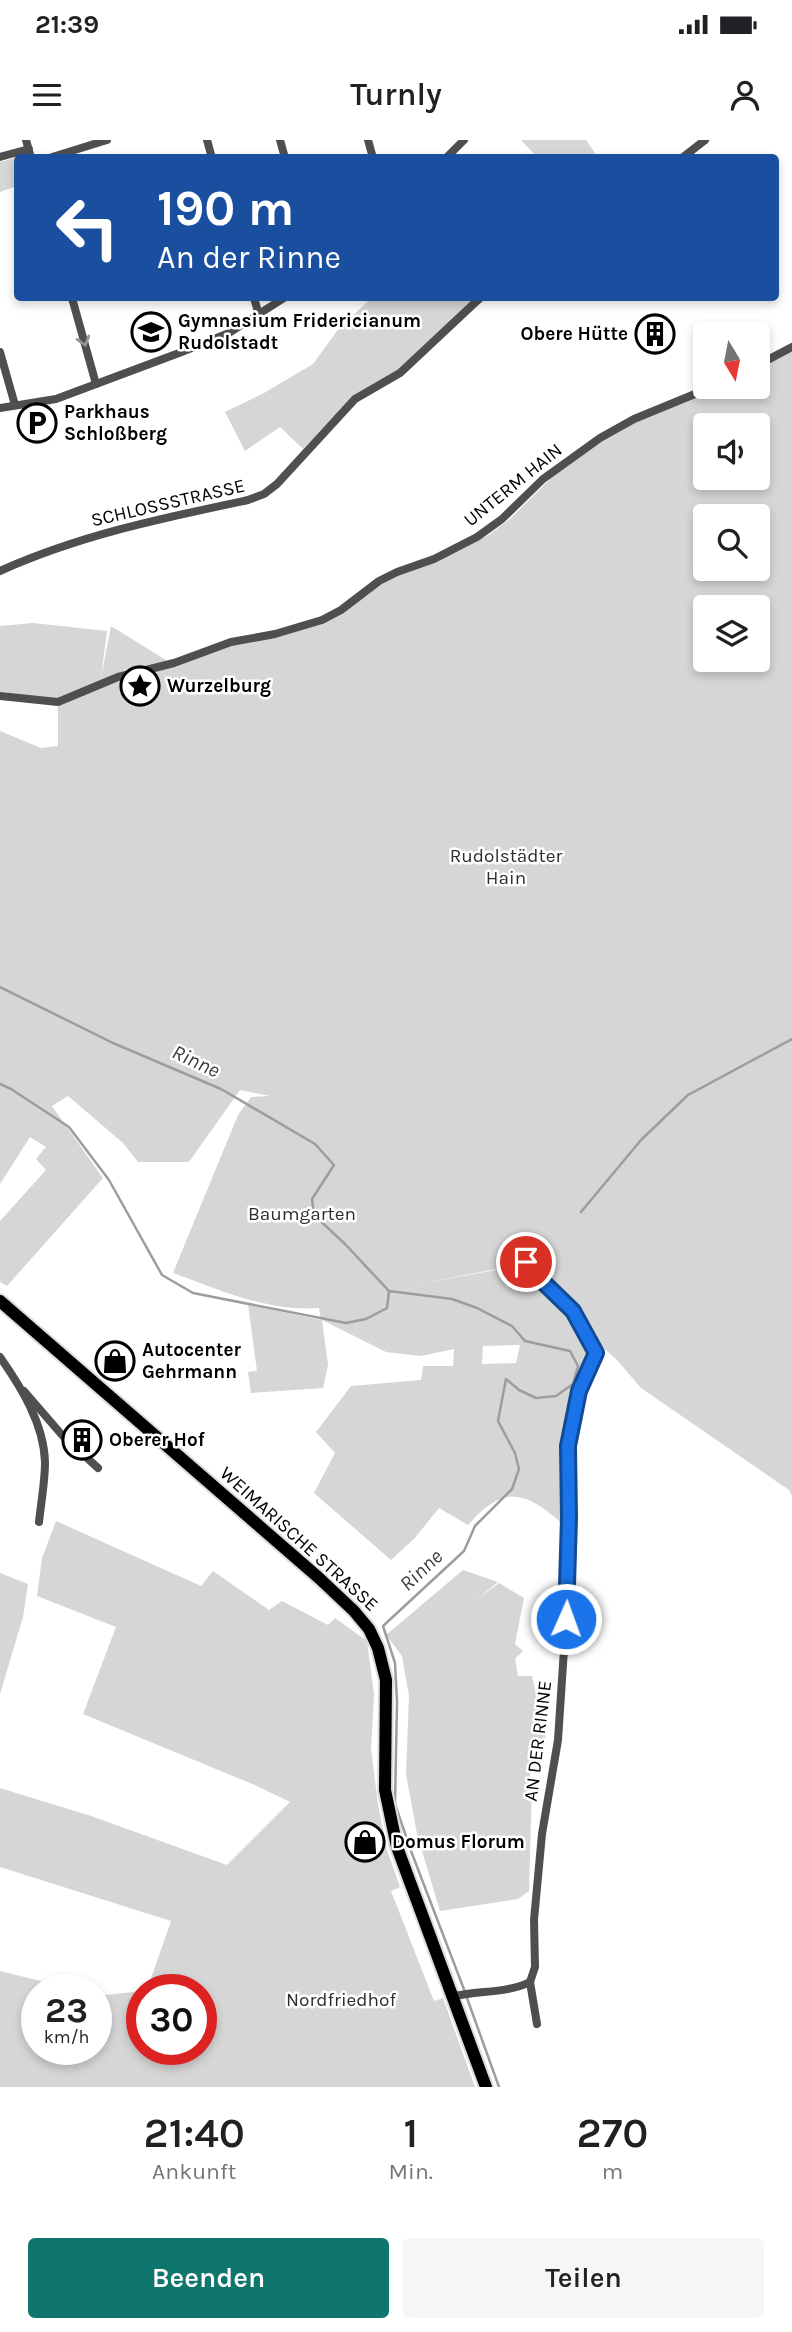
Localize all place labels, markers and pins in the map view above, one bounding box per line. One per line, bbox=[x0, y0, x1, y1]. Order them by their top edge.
place label: Gymnasium Fridericianum Rudolstadt bbox=[178, 310, 421, 354]
school or university icon: Gymnasium Fridericianum Rudolstadt bbox=[130, 311, 172, 353]
building icon: Obere Hütte bbox=[634, 313, 676, 355]
place label: Obere Hütte bbox=[521, 323, 628, 345]
place label: Parkhaus Schloßberg bbox=[64, 401, 167, 445]
parking icon: Parkhaus Schloßberg bbox=[16, 402, 58, 444]
place icon: Wurzelburg bbox=[119, 665, 161, 707]
place label: Wurzelburg bbox=[167, 675, 271, 697]
pin bbox=[496, 1232, 556, 1292]
place label: Autocenter Gehrmann bbox=[142, 1339, 242, 1383]
shop icon: Autocenter Gehrmann bbox=[94, 1340, 136, 1382]
building icon: Oberer Hof bbox=[61, 1419, 103, 1461]
place label: Oberer Hof bbox=[109, 1429, 206, 1451]
shop icon: Domus Florum bbox=[344, 1821, 386, 1863]
place label: Domus Florum bbox=[392, 1831, 525, 1853]

